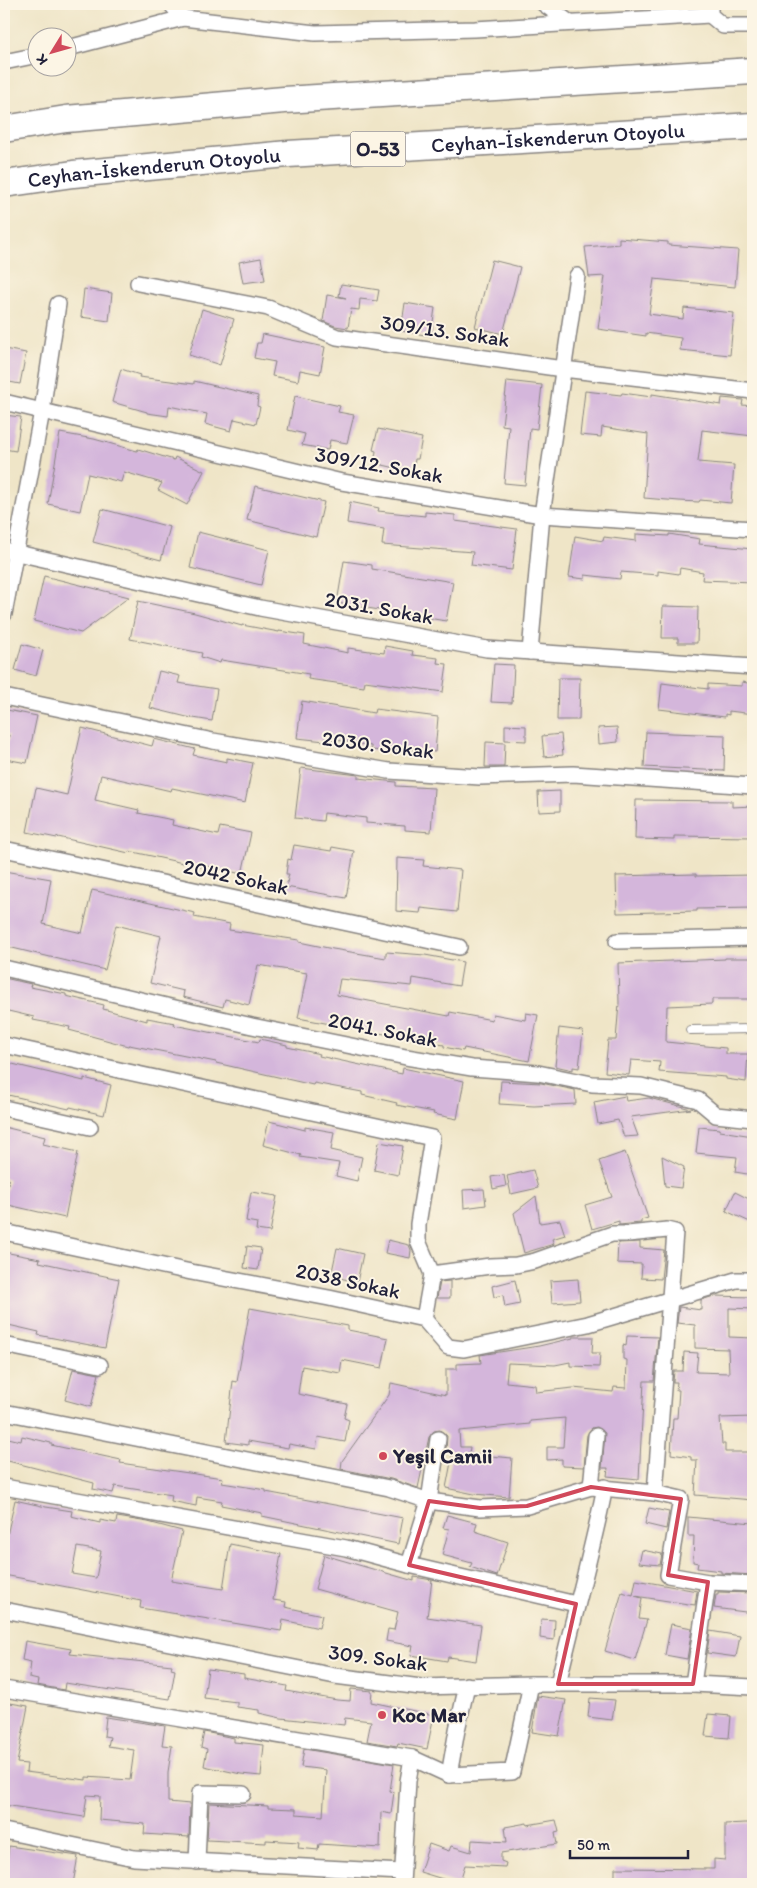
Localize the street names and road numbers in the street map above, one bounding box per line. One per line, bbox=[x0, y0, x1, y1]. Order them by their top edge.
street label: Ceyhan-İskenderun Otoyolu bbox=[430, 117, 685, 157]
road number: O-53 bbox=[350, 132, 406, 166]
street label: Ceyhan-İskenderun Otoyolu bbox=[26, 142, 282, 192]
street label: 309/13. Sokak bbox=[379, 309, 511, 352]
street label: 309/12. Sokak bbox=[313, 441, 445, 488]
street label: 2031. Sokak bbox=[323, 586, 435, 629]
street label: 2030. Sokak bbox=[321, 725, 436, 764]
street label: 2042 Sokak bbox=[181, 853, 291, 900]
street label: 2041. Sokak bbox=[326, 1007, 440, 1052]
street label: 2038 Sokak bbox=[294, 1257, 403, 1304]
street label: 309. Sokak bbox=[327, 1639, 429, 1676]

